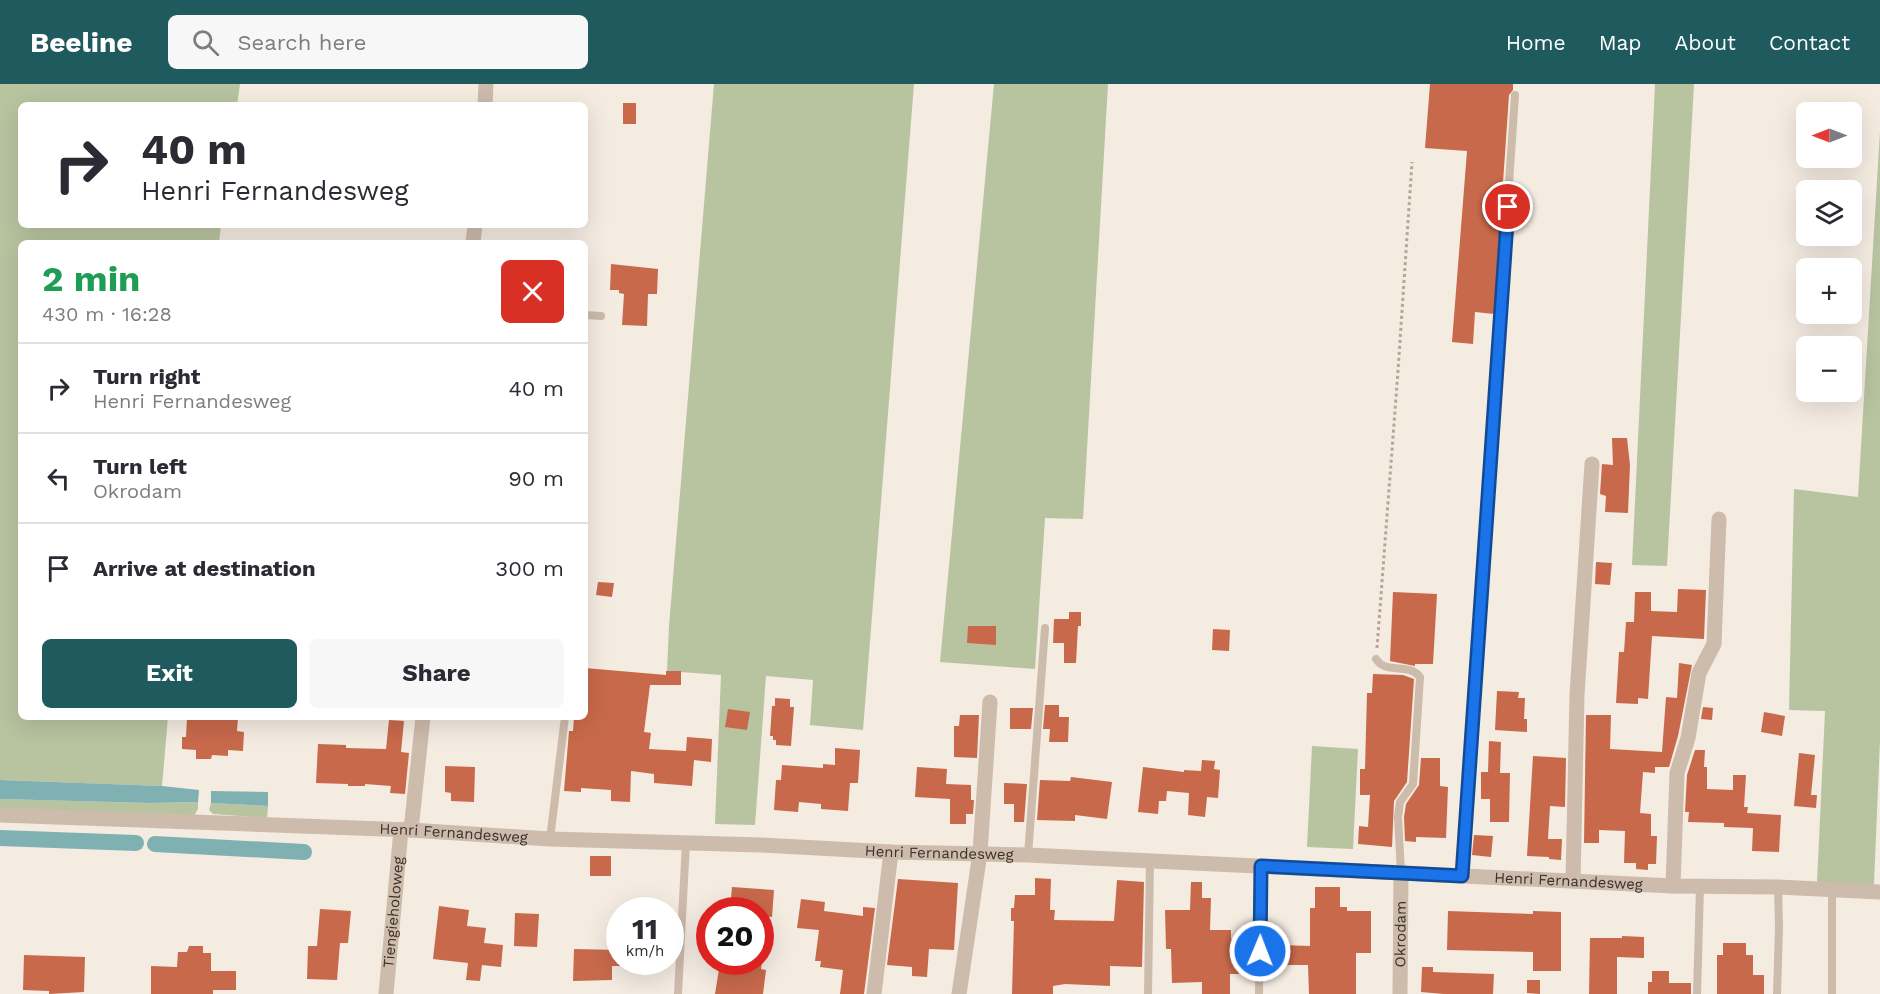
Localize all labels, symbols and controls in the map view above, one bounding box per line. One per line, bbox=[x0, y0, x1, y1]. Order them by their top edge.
search box bbox=[168, 15, 588, 69]
text: Beeline bbox=[30, 26, 132, 59]
icon: search bbox=[189, 26, 222, 59]
text: Search here bbox=[237, 30, 366, 55]
text: Home bbox=[1506, 30, 1566, 55]
text: Map bbox=[1599, 30, 1642, 55]
text: About bbox=[1675, 30, 1736, 55]
text: Contact bbox=[1769, 30, 1850, 55]
north arrow bbox=[1796, 102, 1862, 168]
map controls bbox=[1796, 102, 1862, 402]
text: 40 m bbox=[141, 125, 247, 174]
icon: right bbox=[42, 126, 120, 204]
text: Henri Fernandesweg bbox=[141, 175, 409, 207]
button: layers bbox=[1796, 180, 1862, 246]
pin bbox=[1482, 181, 1533, 232]
icon: arrive bbox=[1491, 190, 1524, 223]
text: 2 min bbox=[42, 258, 140, 300]
button: + bbox=[1796, 258, 1862, 324]
button: close bbox=[501, 260, 564, 323]
text: 430 m · 16:28 bbox=[42, 302, 172, 326]
button: − bbox=[1796, 336, 1862, 402]
text: Turn right bbox=[93, 364, 200, 389]
icon: right bbox=[42, 372, 75, 405]
text: 40 m bbox=[508, 376, 564, 401]
text: Henri Fernandesweg bbox=[93, 389, 291, 413]
text: Turn left bbox=[93, 454, 187, 479]
icon: left bbox=[42, 462, 75, 495]
text: 90 m bbox=[508, 466, 564, 491]
text: Okrodam bbox=[93, 479, 182, 503]
icon: arrive bbox=[42, 552, 75, 585]
text: Arrive at destination bbox=[93, 556, 316, 581]
text: 300 m bbox=[495, 556, 564, 581]
button: Exit bbox=[42, 639, 297, 708]
button: Share bbox=[309, 639, 564, 708]
street label: Henri Fernandesweg bbox=[379, 820, 528, 847]
street label: Henri Fernandesweg bbox=[864, 842, 1014, 864]
street label: Tiengieholoweg bbox=[379, 856, 408, 969]
street label: Henri Fernandesweg bbox=[1494, 868, 1643, 894]
speed limit sign: 20 bbox=[696, 897, 774, 975]
street label: Okrodam bbox=[1391, 901, 1410, 967]
text: 11 bbox=[632, 911, 658, 946]
position arrow bbox=[1228, 919, 1292, 983]
text: km/h bbox=[626, 942, 664, 960]

